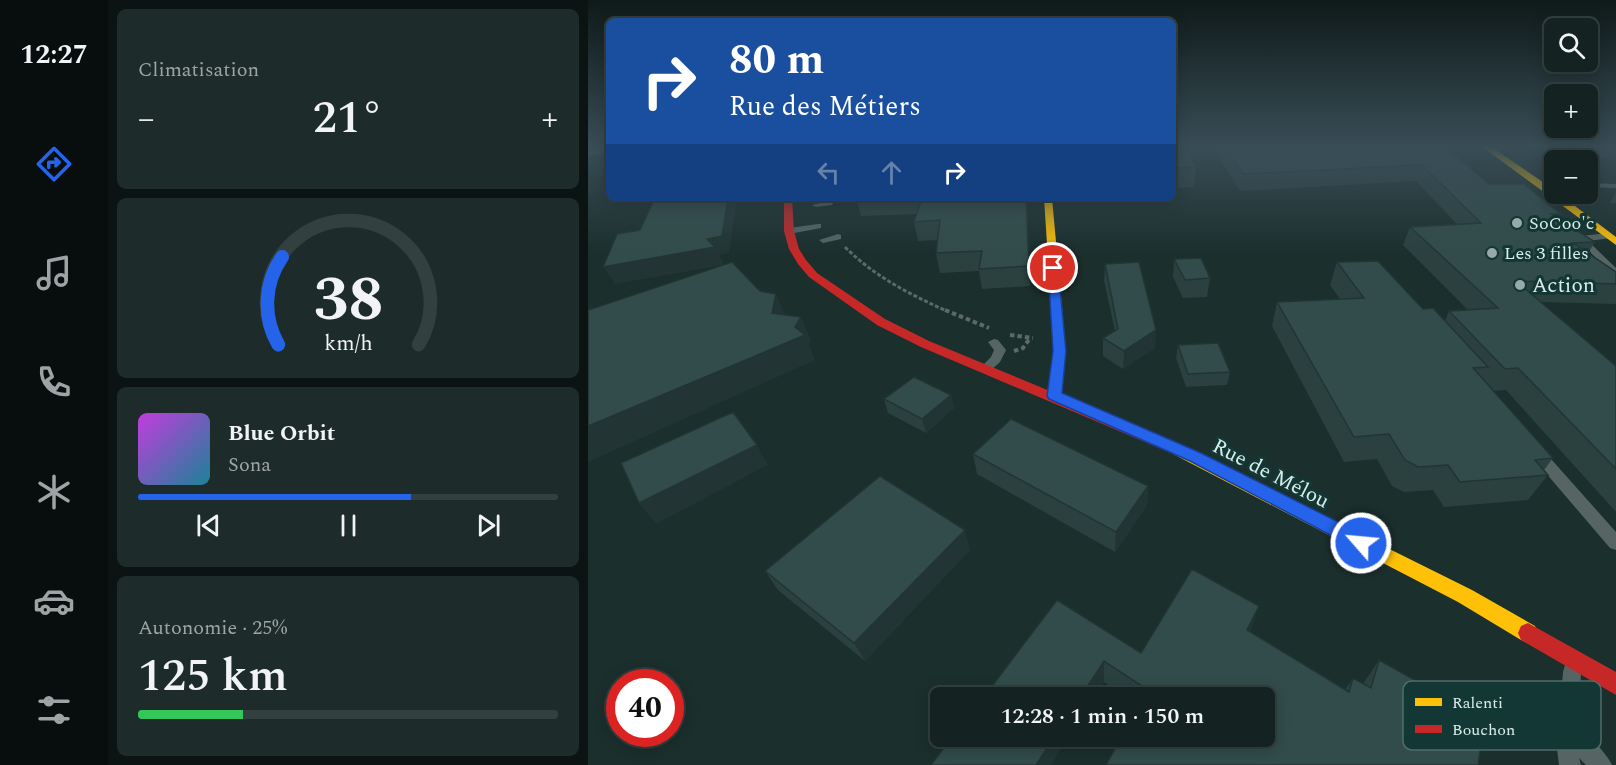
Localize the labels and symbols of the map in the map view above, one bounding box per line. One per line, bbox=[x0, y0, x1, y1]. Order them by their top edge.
place label: SoCoo'c bbox=[1529, 210, 1594, 237]
marker: SoCoo'c bbox=[1510, 216, 1524, 230]
place label: Les 3 filles bbox=[1504, 240, 1589, 267]
pin bbox=[1027, 242, 1078, 293]
marker: Les 3 filles bbox=[1485, 246, 1499, 260]
place label: Action bbox=[1532, 270, 1595, 302]
marker: Action bbox=[1513, 278, 1527, 292]
street label: Rue de Mélou bbox=[1206, 431, 1335, 517]
position arrow bbox=[1329, 511, 1393, 575]
speed limit sign: 40 bbox=[606, 669, 684, 747]
legend bbox=[1403, 681, 1601, 750]
text: Ralenti bbox=[1452, 691, 1503, 715]
text: Bouchon bbox=[1452, 718, 1515, 742]

